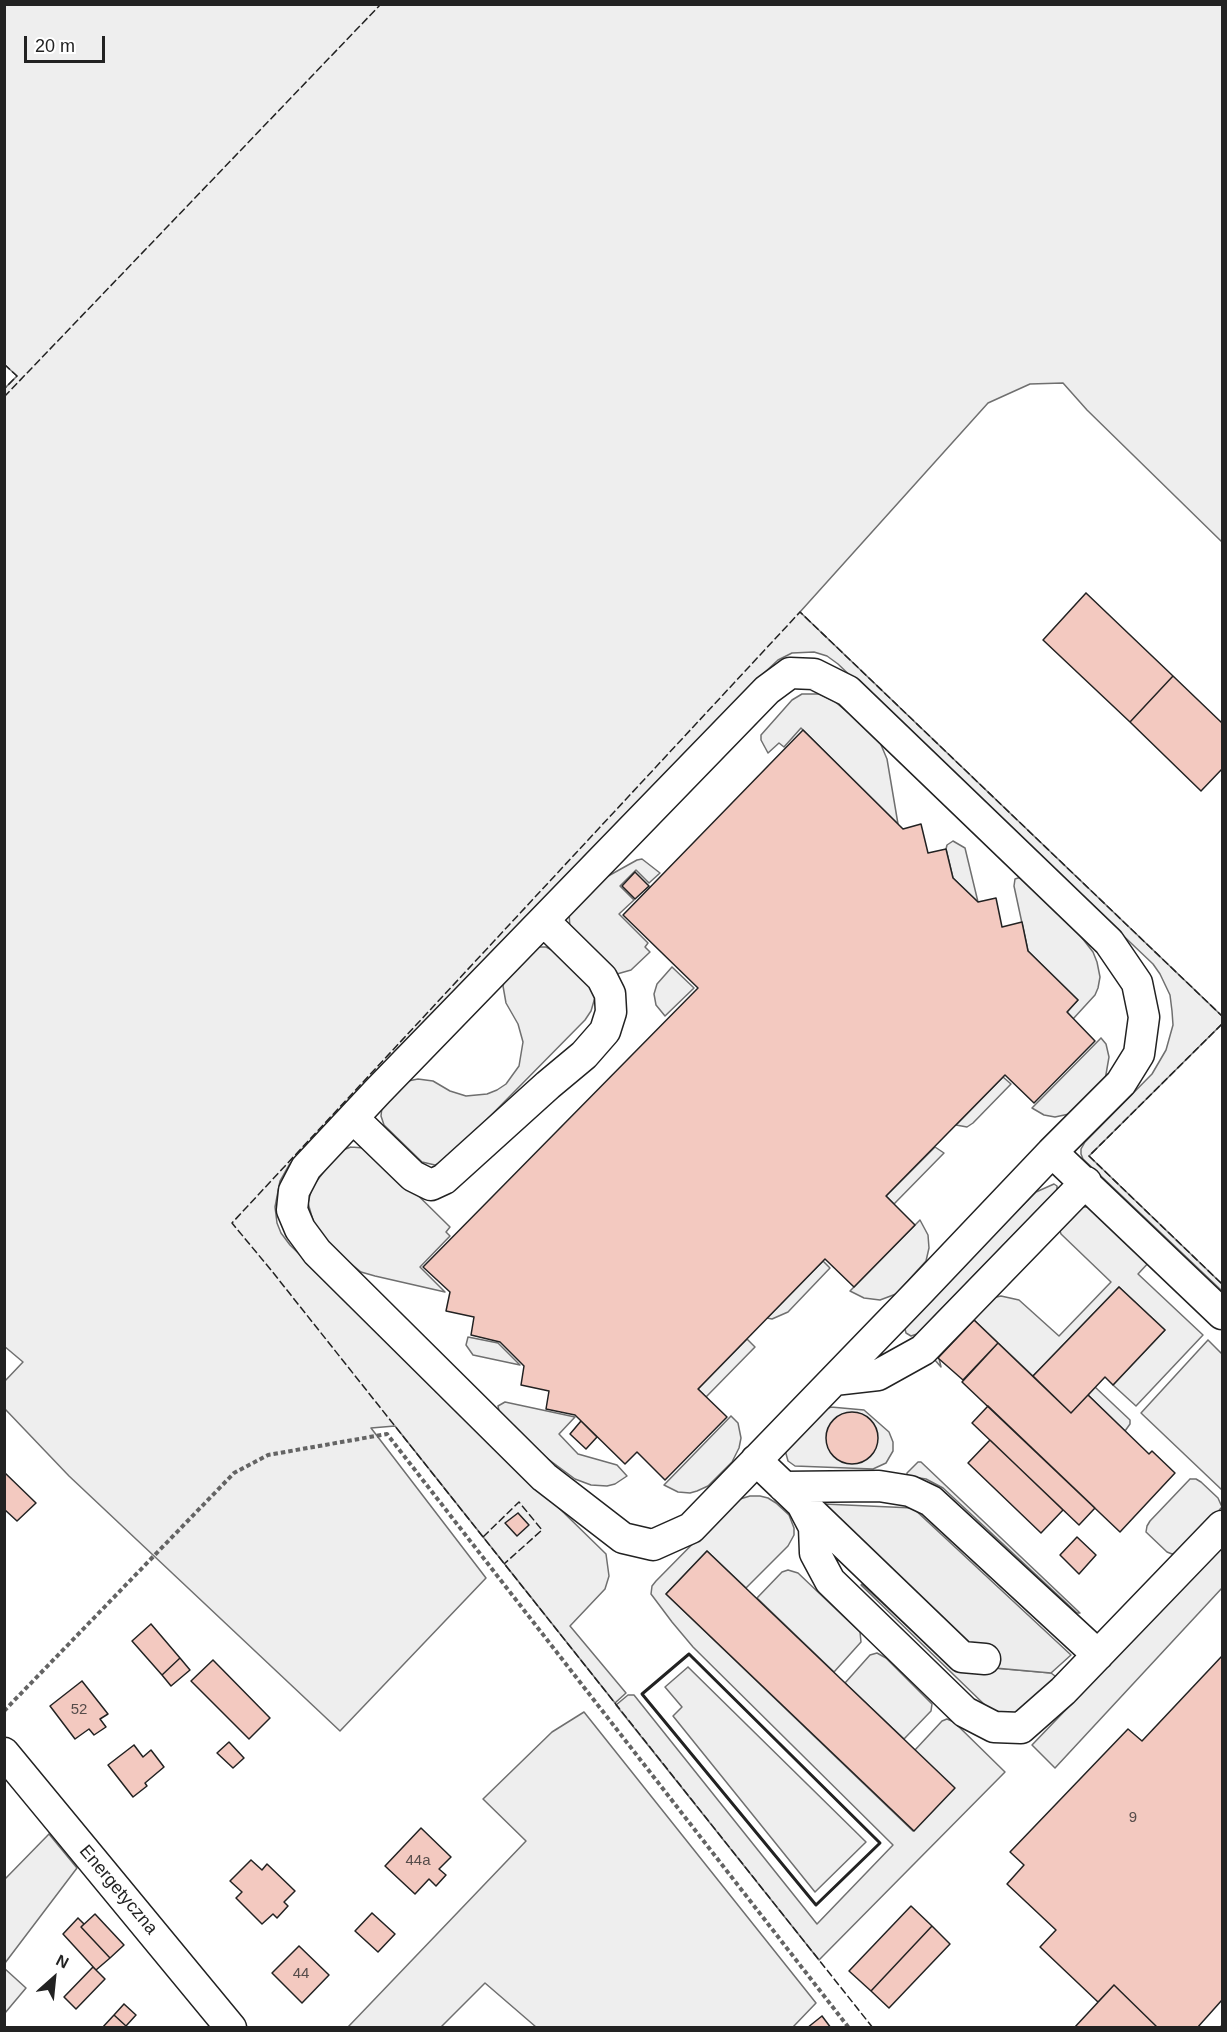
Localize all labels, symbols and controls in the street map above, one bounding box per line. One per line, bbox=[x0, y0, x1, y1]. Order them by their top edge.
scale bar bbox=[27, 24, 108, 62]
text: 20 m bbox=[35, 36, 75, 56]
house number: 52 bbox=[71, 1701, 87, 1719]
house number: 9 bbox=[1129, 1809, 1137, 1827]
street label: Energetyczna bbox=[74, 1841, 162, 1939]
house number: 44a bbox=[405, 1852, 431, 1870]
north arrow bbox=[24, 1948, 84, 2008]
text: N bbox=[53, 1951, 71, 1972]
house number: 44 bbox=[293, 1965, 309, 1983]

